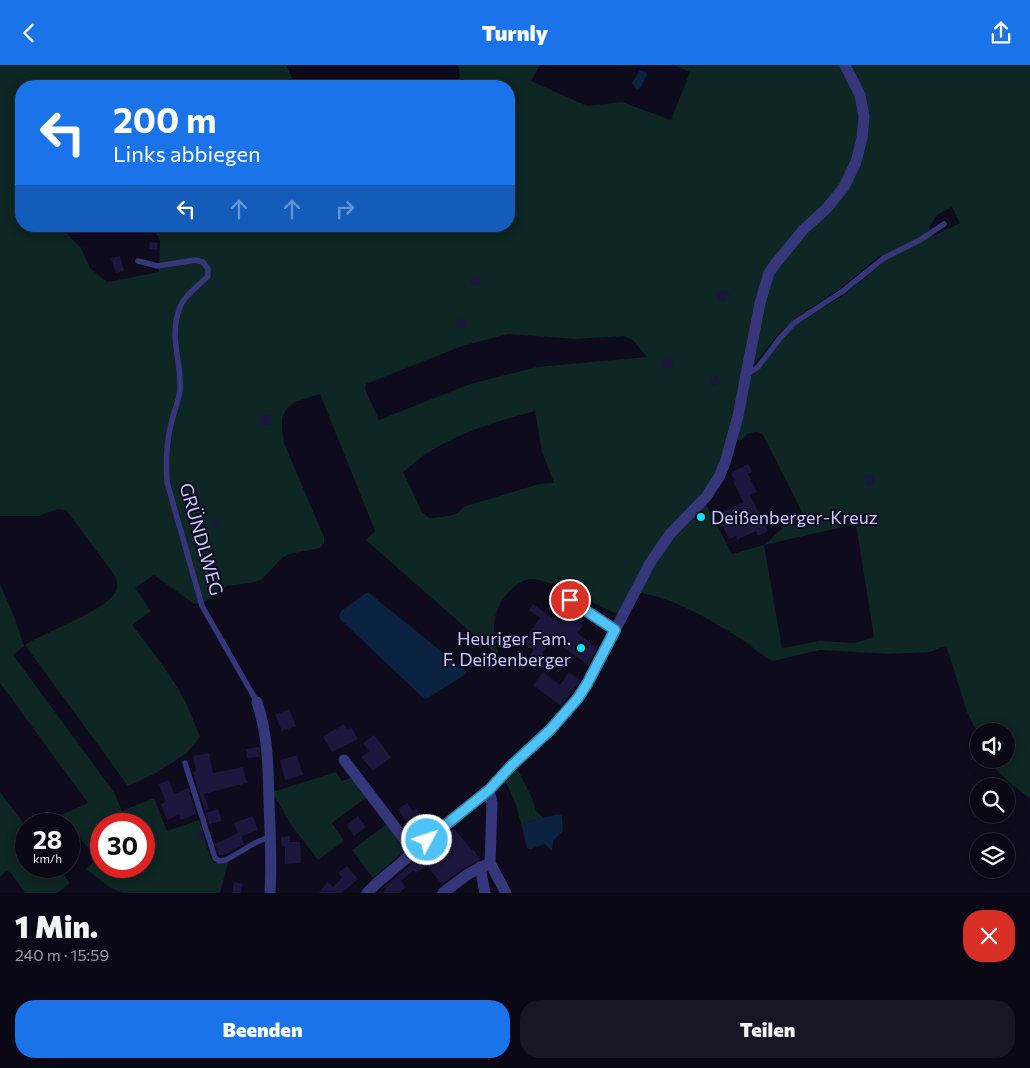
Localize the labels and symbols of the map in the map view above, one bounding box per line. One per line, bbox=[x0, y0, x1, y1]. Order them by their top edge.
street label: GRÜNDLWEG bbox=[175, 480, 229, 598]
place label: Deißenberger-Kreuz bbox=[711, 506, 878, 528]
marker: Deißenberger-Kreuz bbox=[695, 511, 707, 523]
pin bbox=[549, 579, 591, 621]
place label: Heuriger Fam. F. Deißenberger bbox=[443, 627, 571, 670]
marker: Heuriger Fam. F. Deißenberger bbox=[575, 642, 587, 654]
speed limit sign: 30 bbox=[90, 813, 155, 878]
position arrow bbox=[400, 813, 452, 865]

